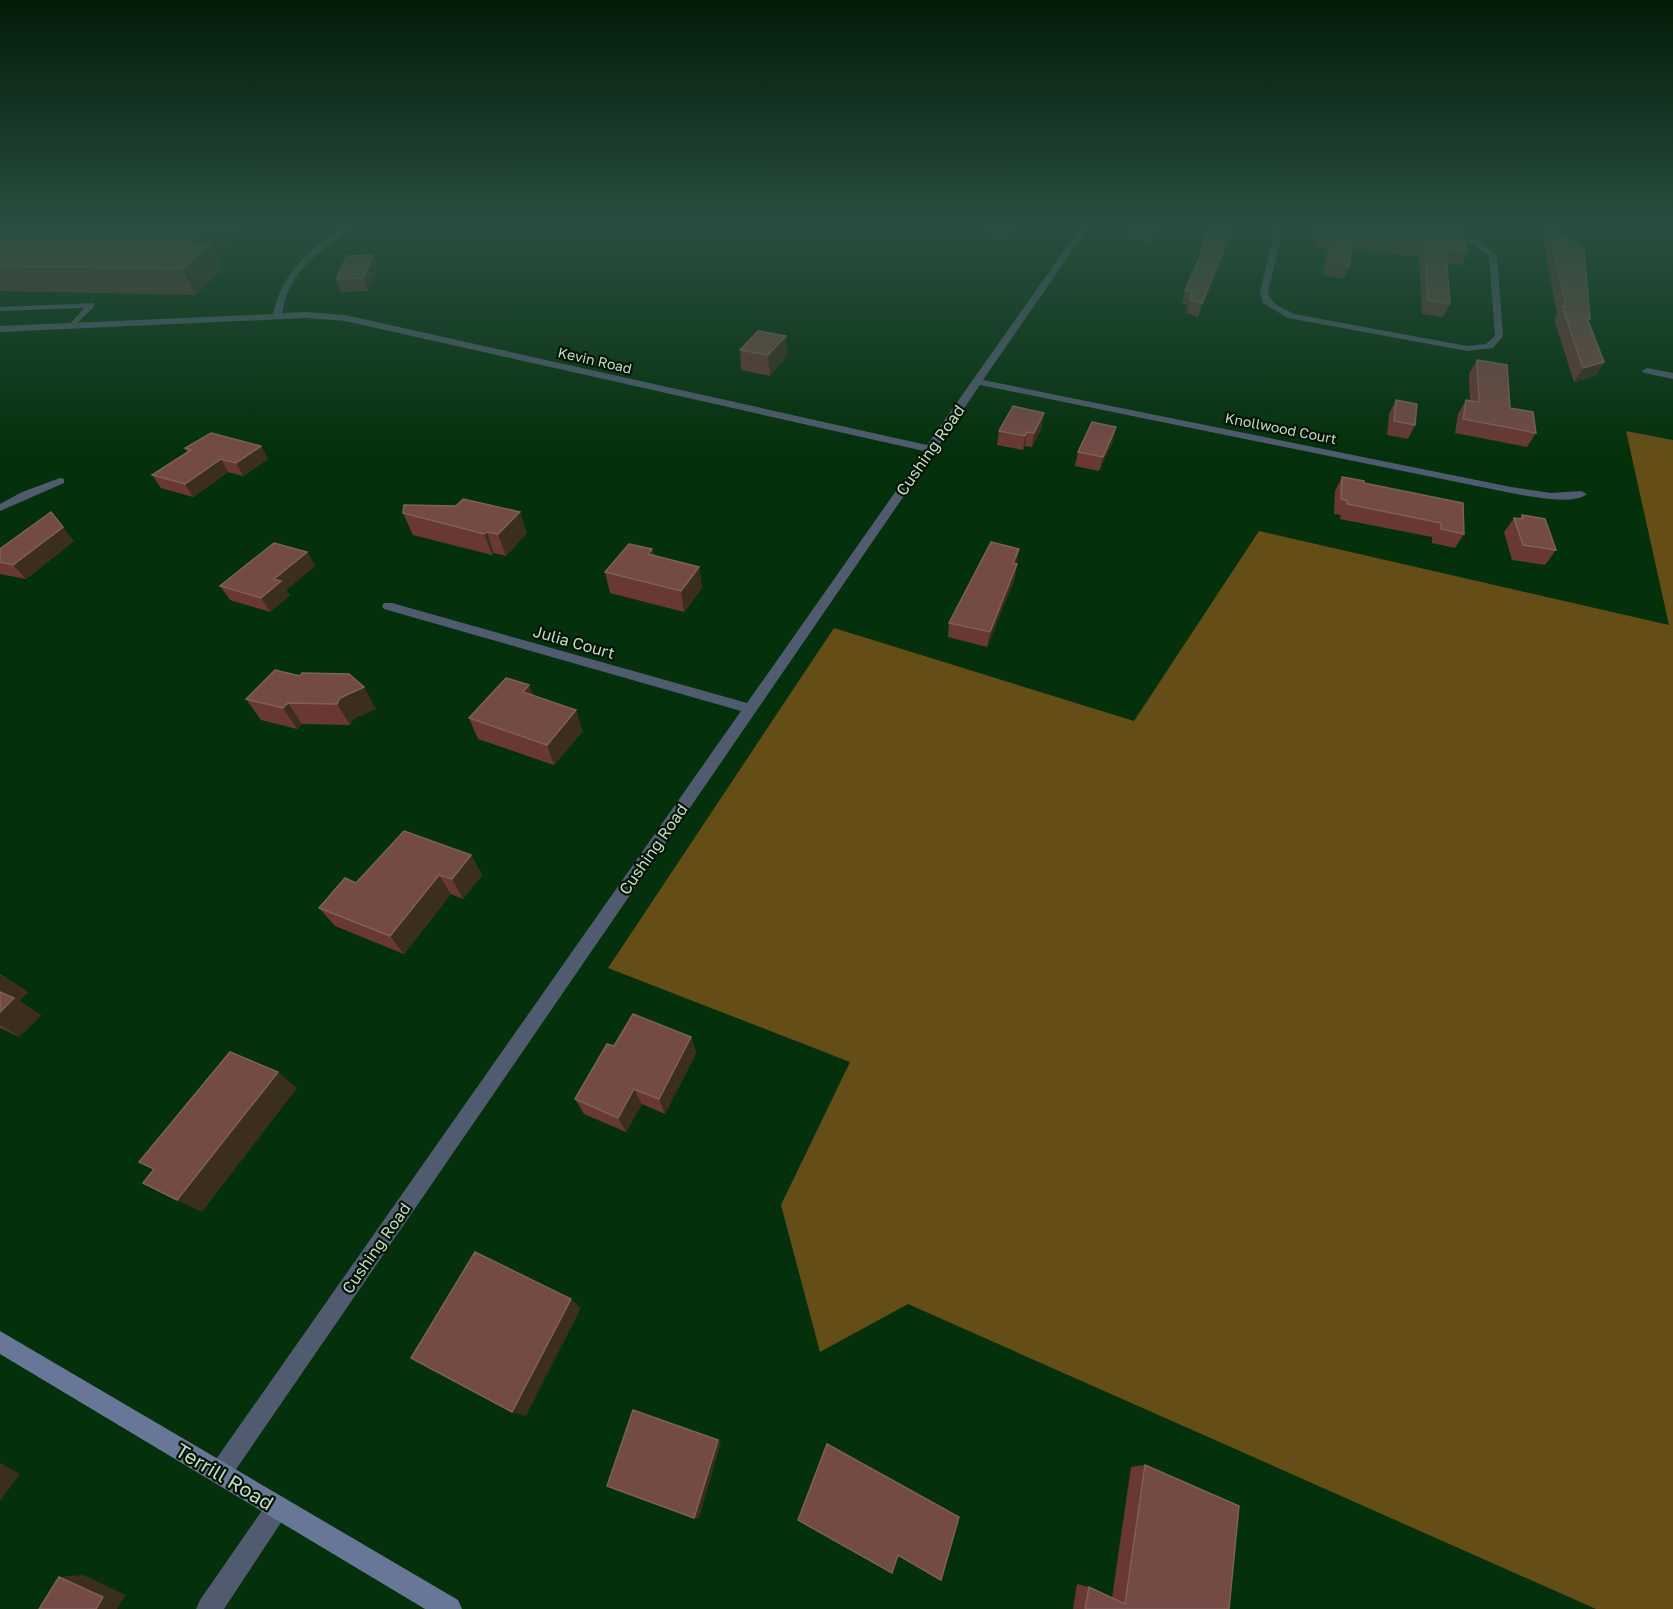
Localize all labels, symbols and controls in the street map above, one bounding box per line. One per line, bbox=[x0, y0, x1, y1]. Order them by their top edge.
street label: Kevin Road bbox=[556, 343, 634, 377]
street label: Cushing Road bbox=[891, 401, 969, 499]
street label: Knollwood Court bbox=[1224, 409, 1338, 447]
street label: Julia Court bbox=[531, 621, 617, 663]
street label: Cushing Road bbox=[614, 800, 692, 898]
street label: Cushing Road bbox=[337, 1199, 415, 1297]
street label: Terrill Road bbox=[172, 1437, 278, 1515]

